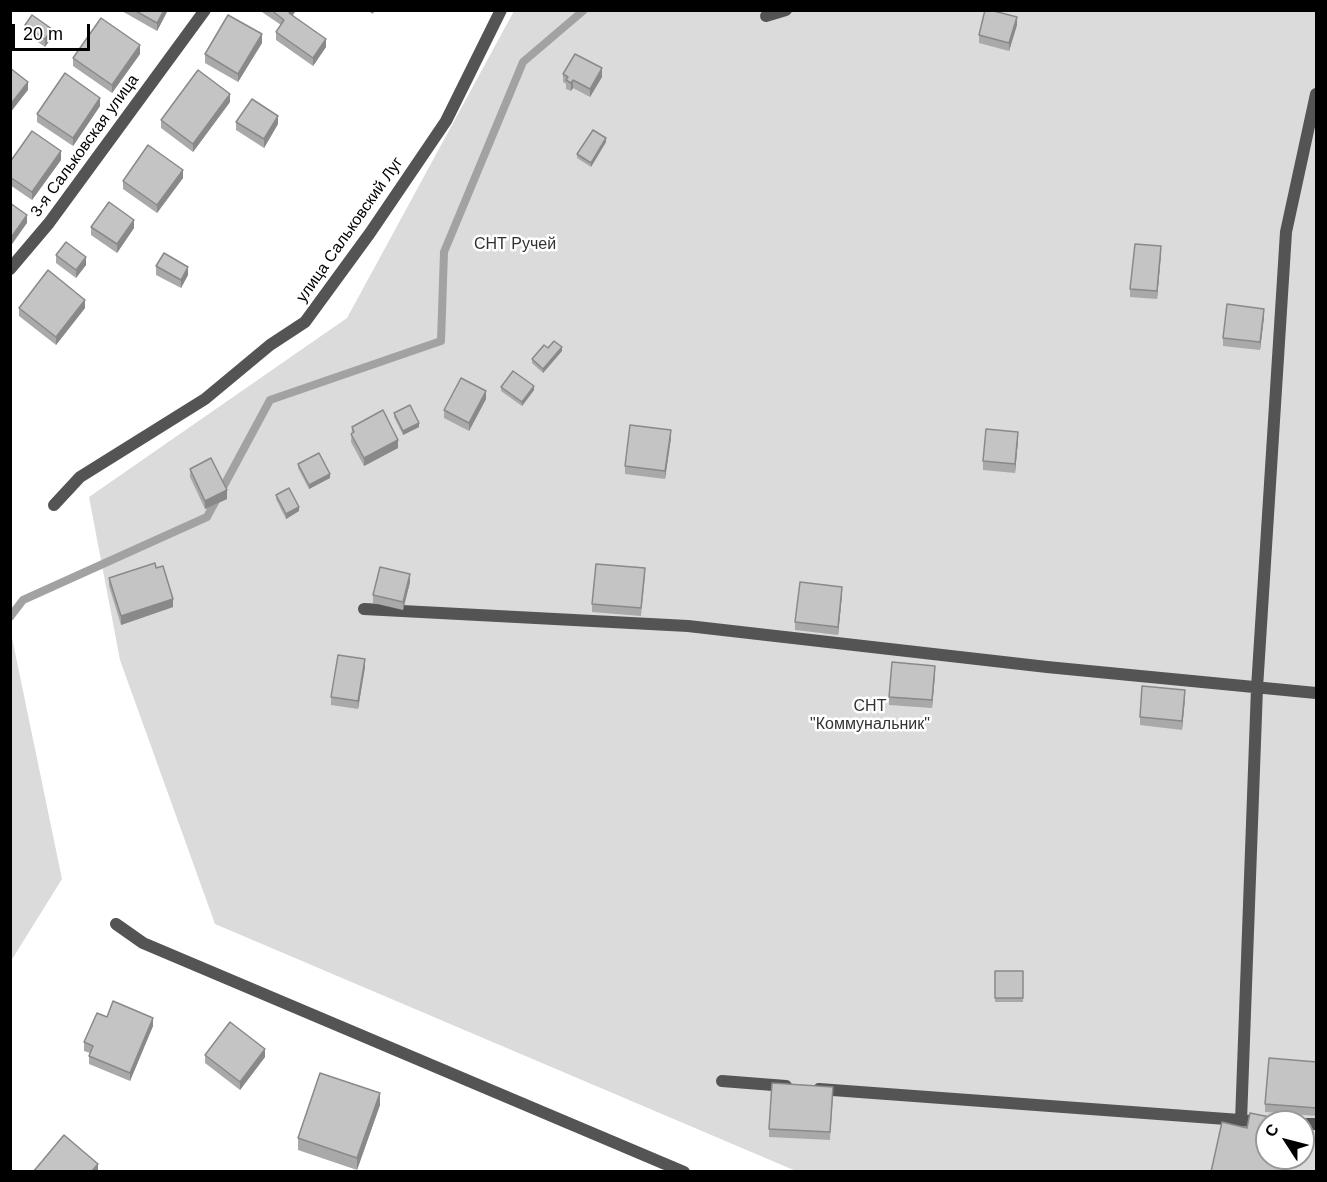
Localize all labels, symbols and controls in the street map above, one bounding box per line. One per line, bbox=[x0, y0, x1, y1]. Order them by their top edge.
scale bar bbox=[15, 12, 93, 50]
text: 20 m bbox=[23, 24, 63, 44]
street label: 3-я Сальковская улица bbox=[27, 71, 143, 221]
street label: улица Сальковский Луг bbox=[293, 154, 407, 306]
park label: СНТ Ручей bbox=[474, 235, 556, 255]
park label: СНТ "Коммунальник" bbox=[810, 697, 930, 735]
north arrow bbox=[1255, 1110, 1315, 1170]
text: С bbox=[1261, 1121, 1282, 1140]

